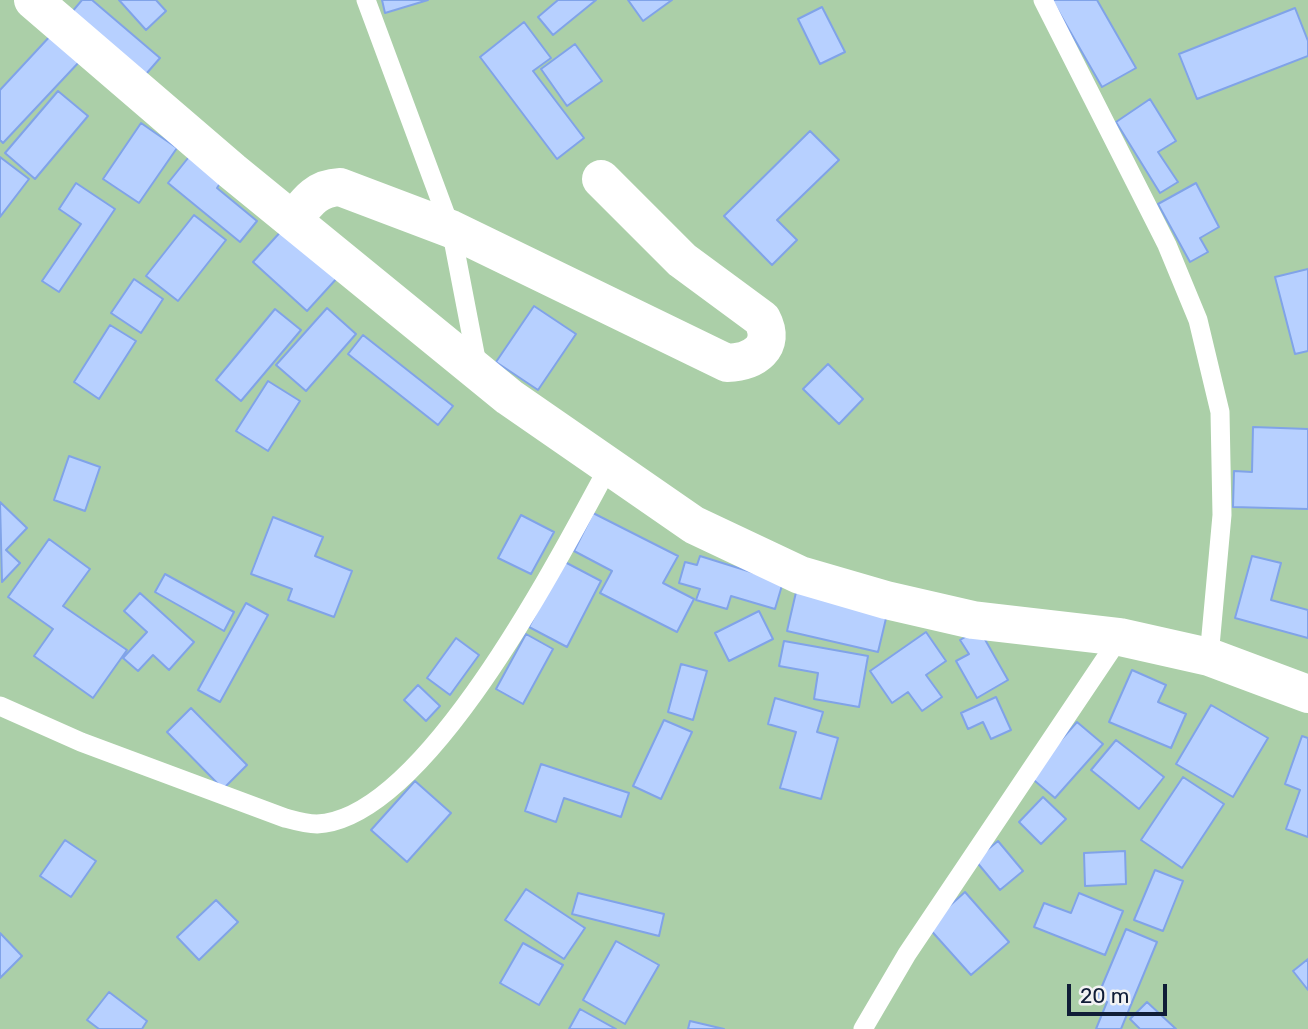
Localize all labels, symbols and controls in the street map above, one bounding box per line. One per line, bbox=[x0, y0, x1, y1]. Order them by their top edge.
scale bar bbox=[1070, 970, 1170, 1014]
text: 20 m bbox=[1080, 983, 1129, 1008]

